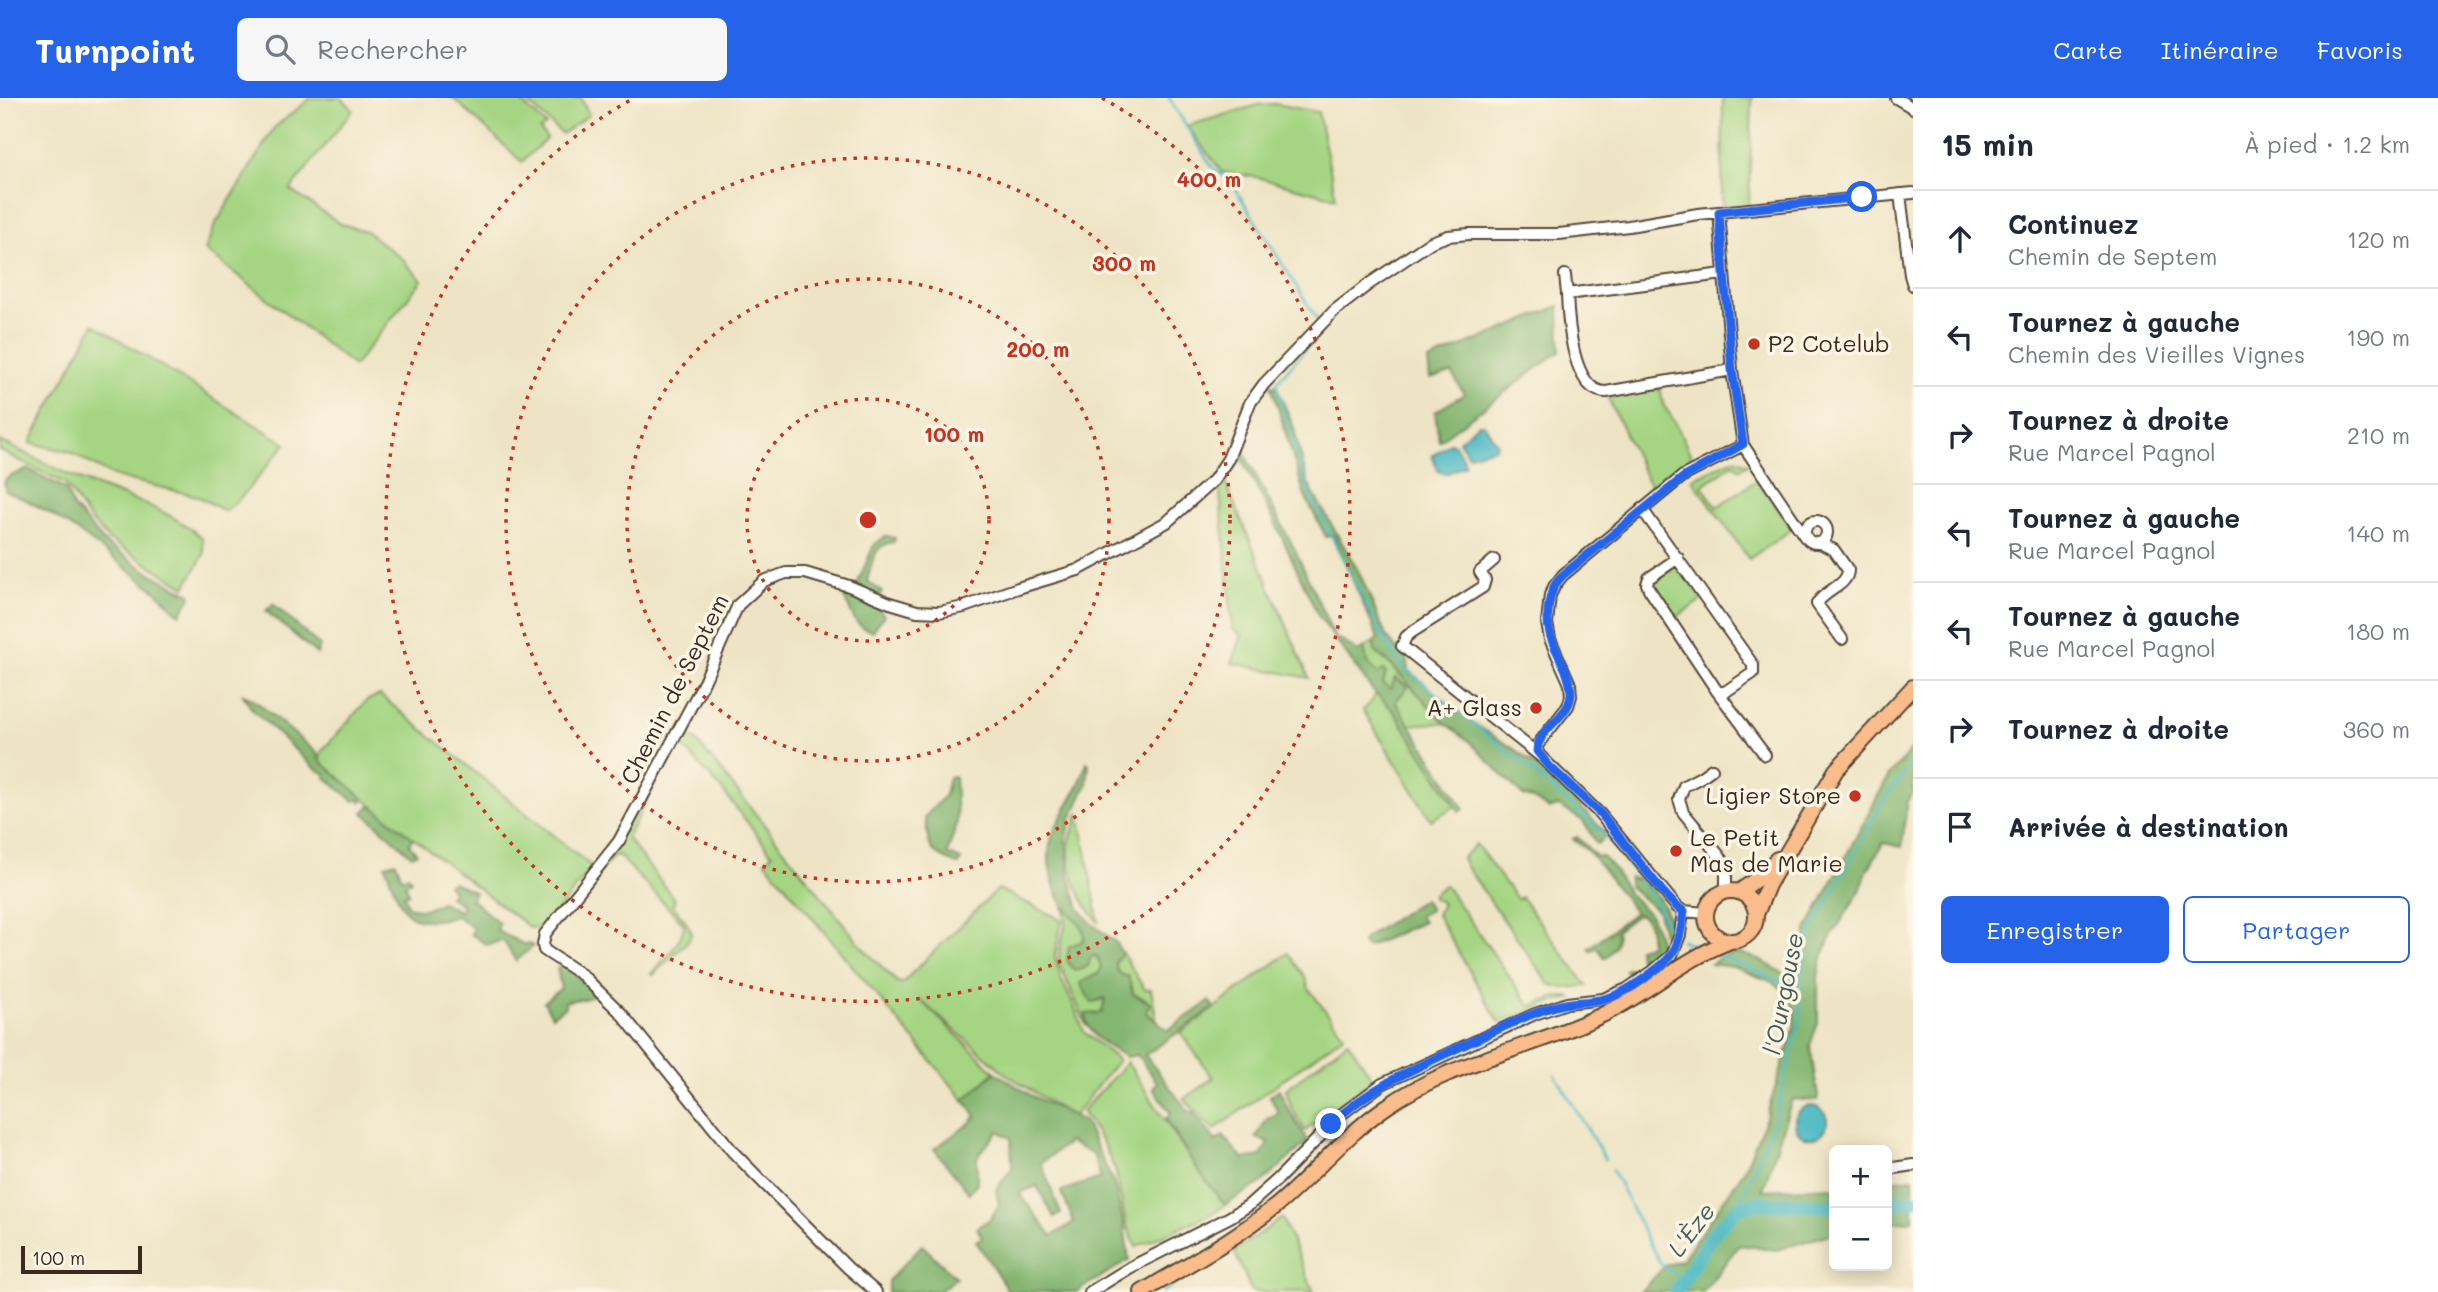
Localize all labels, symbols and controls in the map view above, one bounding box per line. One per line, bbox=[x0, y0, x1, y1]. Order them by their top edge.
search box bbox=[237, 18, 727, 81]
text: Turnpoint bbox=[35, 28, 195, 71]
icon: search bbox=[261, 30, 299, 68]
text: Rechercher bbox=[317, 32, 468, 66]
text: Carte bbox=[2053, 34, 2123, 65]
text: Itinéraire bbox=[2161, 34, 2279, 65]
text: Favoris bbox=[2317, 34, 2403, 65]
text: 15 min bbox=[1941, 124, 2034, 164]
text: À pied · 1.2 km bbox=[2244, 129, 2410, 159]
text: 400 m bbox=[1177, 165, 1241, 192]
route start bbox=[1846, 181, 1877, 212]
text: Continuez bbox=[2008, 207, 2138, 241]
icon: ahead bbox=[1941, 220, 1979, 258]
text: 120 m bbox=[2347, 224, 2410, 254]
text: Chemin de Septem bbox=[2008, 241, 2217, 271]
text: 300 m bbox=[1092, 249, 1156, 276]
text: Tournez à gauche bbox=[2008, 305, 2240, 339]
icon: left bbox=[1941, 318, 1979, 356]
text: 190 m bbox=[2346, 322, 2410, 352]
place label: P2 Cotelub bbox=[1768, 328, 1890, 358]
text: 200 m bbox=[1007, 335, 1069, 362]
marker: P2 Cotelub bbox=[1746, 336, 1762, 352]
text: Chemin des Vieilles Vignes bbox=[2008, 339, 2305, 369]
text: Tournez à droite bbox=[2008, 403, 2229, 437]
icon: right bbox=[1941, 416, 1979, 454]
text: 100 m bbox=[924, 420, 984, 447]
text: 210 m bbox=[2347, 420, 2410, 450]
text: Rue Marcel Pagnol bbox=[2008, 437, 2216, 467]
text: Tournez à gauche bbox=[2008, 501, 2240, 535]
centre of rings bbox=[856, 508, 880, 532]
icon: left bbox=[1941, 514, 1979, 552]
text: 140 m bbox=[2346, 518, 2410, 548]
text: Rue Marcel Pagnol bbox=[2008, 535, 2216, 565]
street label: Chemin de Septem bbox=[613, 588, 735, 789]
text: Tournez à gauche bbox=[2008, 599, 2240, 633]
icon: left bbox=[1941, 612, 1979, 650]
text: 180 m bbox=[2346, 616, 2410, 646]
text: Rue Marcel Pagnol bbox=[2008, 633, 2216, 663]
place label: A+ Glass bbox=[1427, 692, 1522, 722]
marker: A+ Glass bbox=[1528, 700, 1544, 716]
icon: right bbox=[1941, 710, 1979, 748]
text: Tournez à droite bbox=[2008, 712, 2229, 746]
text: 360 m bbox=[2343, 714, 2410, 744]
place label: Ligier Store bbox=[1706, 780, 1841, 810]
marker: Ligier Store bbox=[1847, 788, 1863, 804]
icon: arrive bbox=[1941, 808, 1979, 846]
text: Arrivée à destination bbox=[2008, 810, 2288, 844]
place label: Le Petit Mas de Marie bbox=[1690, 822, 1843, 878]
marker: Le Petit Mas de Marie bbox=[1668, 843, 1684, 859]
button: Enregistrer bbox=[1941, 896, 2169, 963]
button: Partager bbox=[2183, 896, 2410, 963]
water label: l'Ourgouse bbox=[1756, 930, 1810, 1057]
route end bbox=[1315, 1108, 1346, 1139]
map controls bbox=[1829, 1145, 1892, 1271]
button: + bbox=[1829, 1145, 1892, 1208]
water label: L'Èze bbox=[1660, 1196, 1721, 1262]
button: − bbox=[1829, 1208, 1892, 1271]
scale bar bbox=[21, 1243, 142, 1275]
text: 100 m bbox=[32, 1245, 85, 1270]

